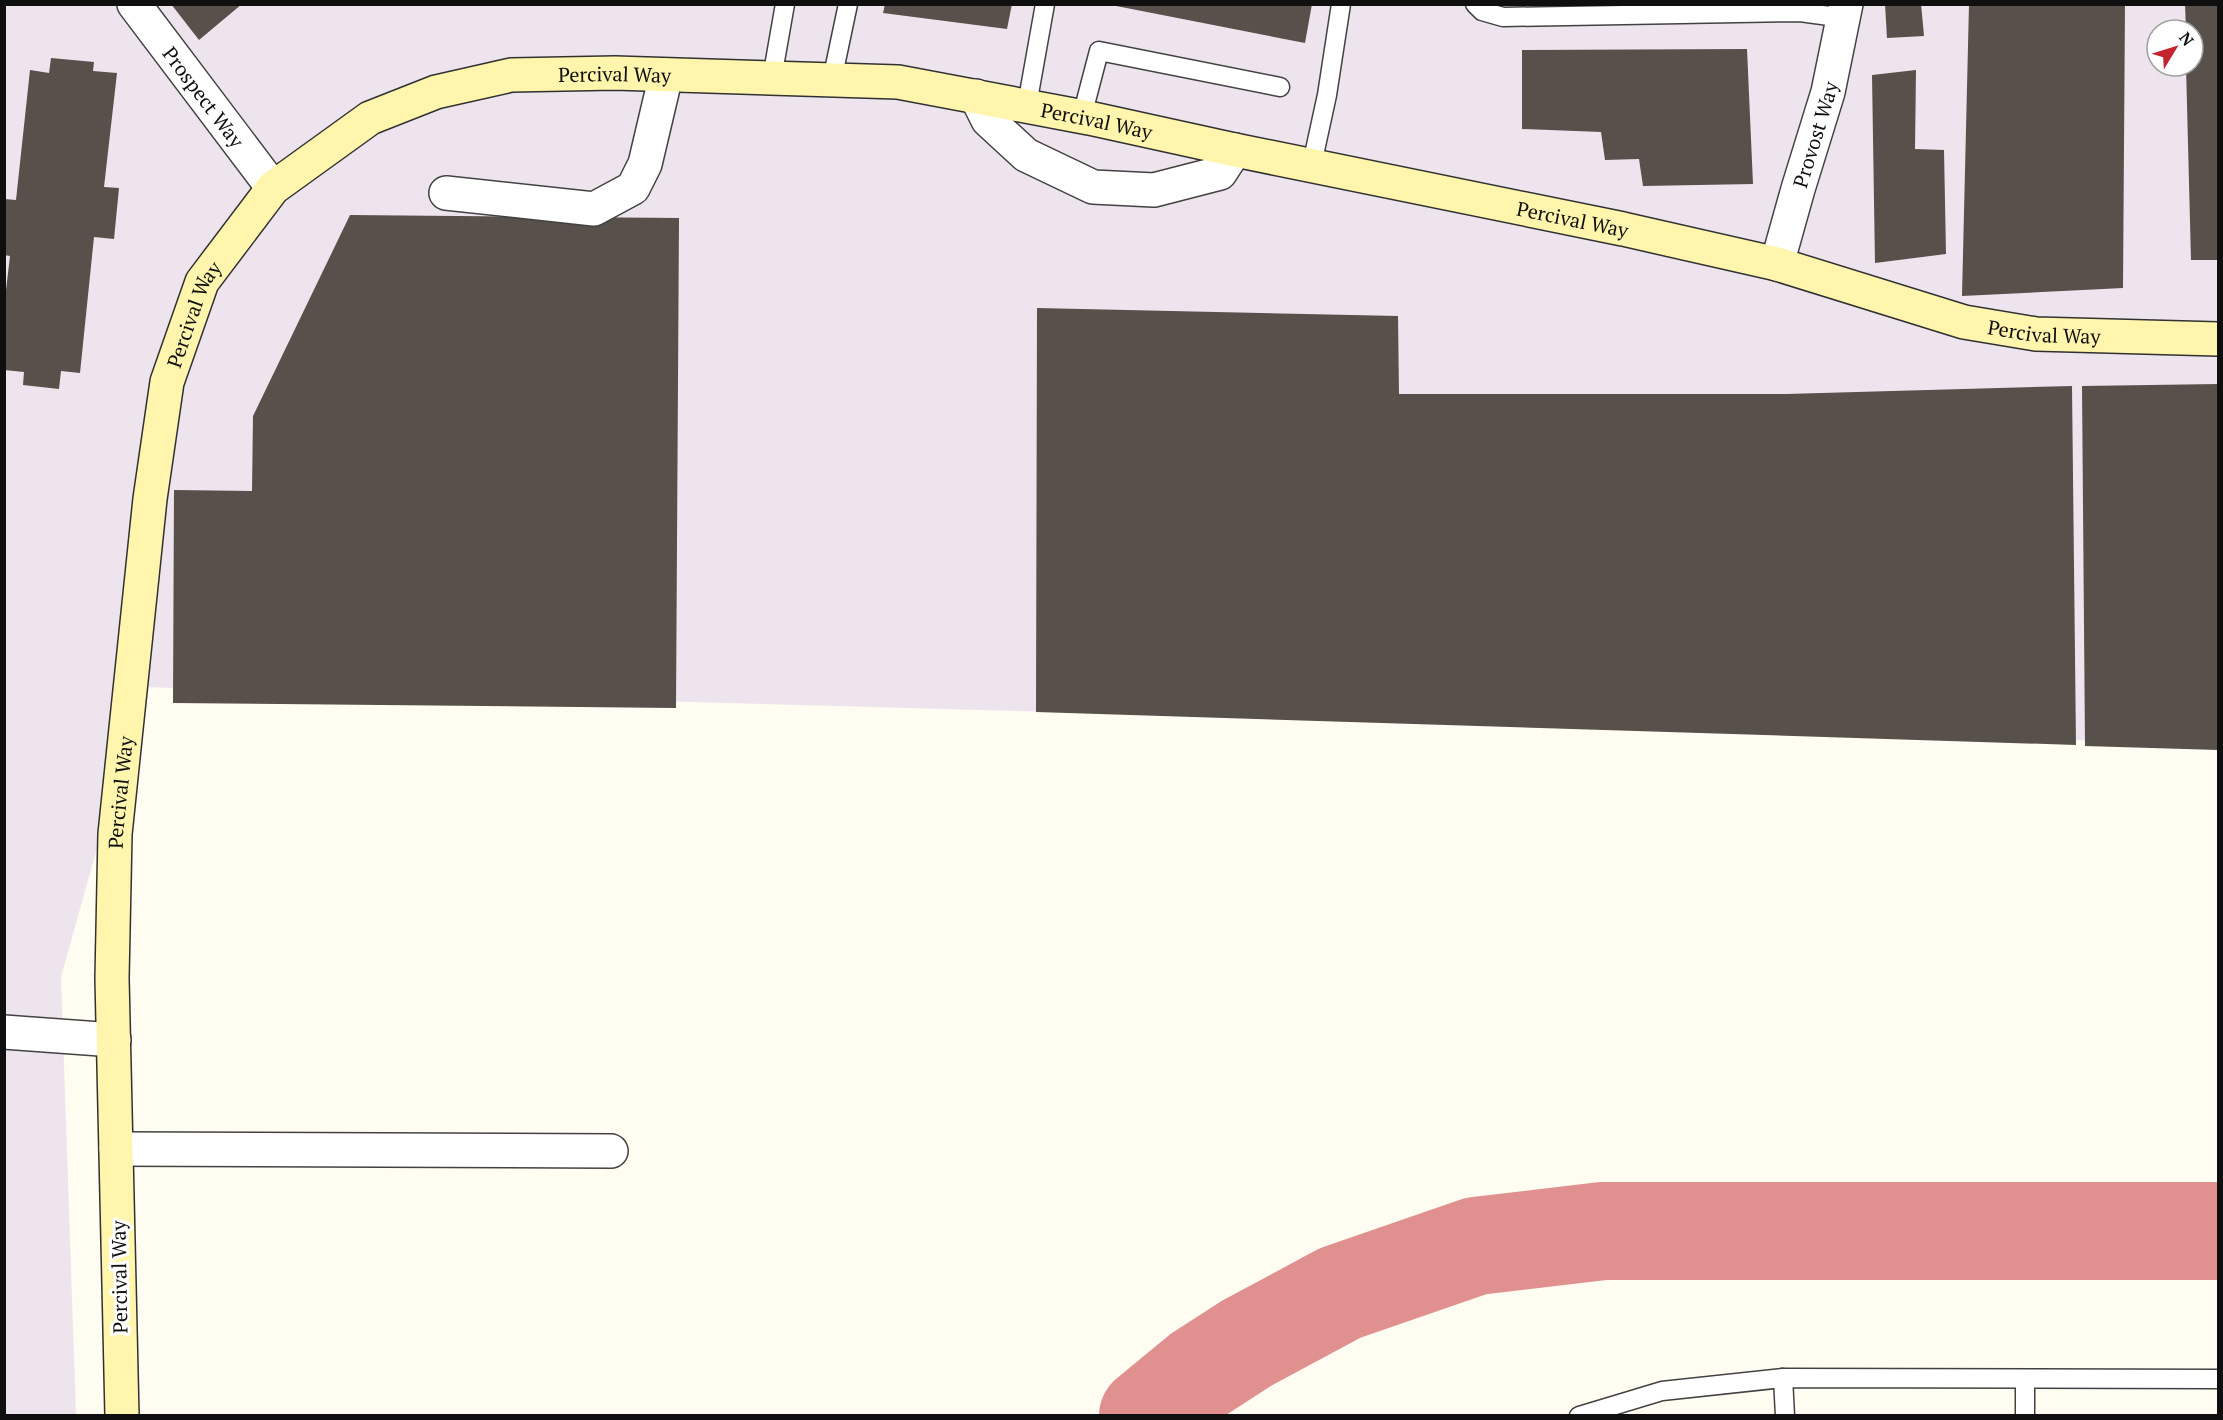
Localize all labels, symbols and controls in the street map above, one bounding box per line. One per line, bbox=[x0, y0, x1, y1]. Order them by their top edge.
north arrow bbox=[2145, 18, 2205, 78]
text: N bbox=[2174, 27, 2199, 50]
street label: Prospect Way bbox=[157, 41, 251, 153]
street label: Percival Way bbox=[558, 59, 672, 88]
street label: Provost Way bbox=[1786, 78, 1843, 191]
street label: Percival Way bbox=[1039, 96, 1156, 145]
street label: Percival Way bbox=[1515, 194, 1632, 244]
street label: Percival Way bbox=[160, 254, 227, 371]
street label: Percival Way bbox=[1986, 313, 2102, 349]
street label: Percival Way bbox=[101, 734, 139, 849]
street label: Percival Way bbox=[104, 1219, 133, 1334]

